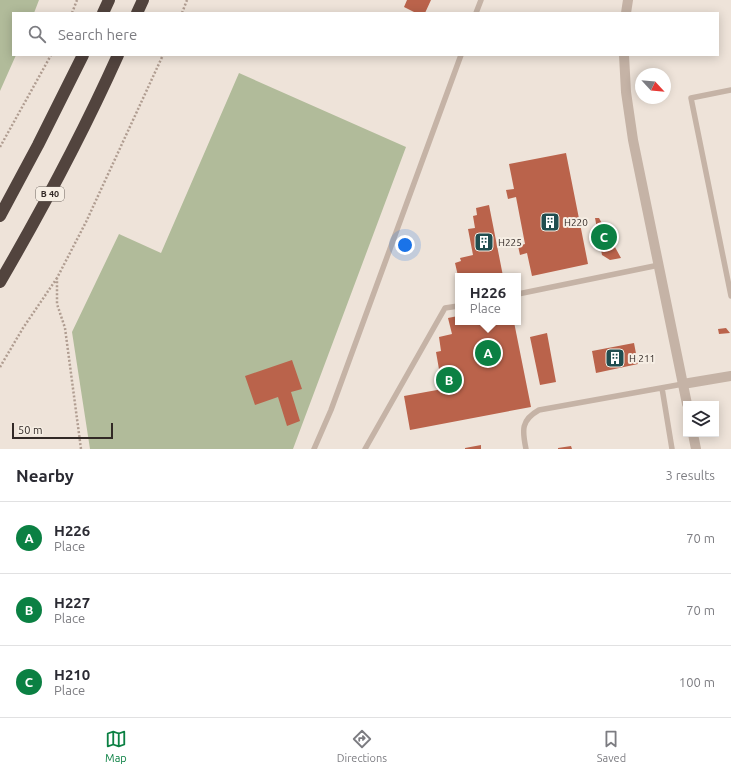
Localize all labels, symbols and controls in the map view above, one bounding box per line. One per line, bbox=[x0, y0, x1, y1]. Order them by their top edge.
search box bbox=[12, 12, 719, 56]
icon: search bbox=[26, 23, 48, 45]
text: Search here bbox=[58, 26, 137, 43]
north arrow bbox=[635, 68, 671, 104]
road number: B 40 bbox=[36, 187, 64, 201]
building icon: H220 bbox=[539, 211, 561, 233]
place label: H220 bbox=[564, 217, 588, 228]
pin: C bbox=[591, 222, 617, 252]
building icon: H225 bbox=[473, 231, 495, 253]
your location bbox=[395, 235, 415, 255]
place label: H225 bbox=[498, 237, 522, 248]
popup bbox=[455, 273, 521, 325]
text: H226 bbox=[470, 284, 506, 301]
text: Place bbox=[470, 301, 501, 315]
pin: A bbox=[475, 338, 501, 368]
building icon: H 211 bbox=[604, 347, 626, 369]
place label: H 211 bbox=[629, 353, 655, 364]
pin: B bbox=[436, 365, 462, 395]
map controls bbox=[683, 401, 719, 437]
button: layers bbox=[683, 401, 719, 437]
scale bar bbox=[12, 421, 113, 440]
text: 50 m bbox=[18, 424, 42, 436]
text: Nearby bbox=[16, 466, 74, 485]
text: 3 results bbox=[665, 468, 715, 482]
text: H226 bbox=[54, 522, 90, 539]
text: A bbox=[24, 531, 34, 545]
text: 70 m bbox=[686, 531, 715, 545]
text: Place bbox=[54, 539, 85, 553]
text: H227 bbox=[54, 594, 90, 611]
text: B bbox=[25, 603, 33, 617]
text: 70 m bbox=[686, 603, 715, 617]
text: Place bbox=[54, 611, 85, 625]
text: H210 bbox=[54, 666, 90, 683]
text: C bbox=[25, 675, 33, 689]
text: 100 m bbox=[679, 675, 715, 689]
text: Place bbox=[54, 683, 85, 697]
tab: Map bbox=[105, 728, 127, 764]
tab: Directions bbox=[337, 728, 387, 764]
tab: Saved bbox=[597, 728, 626, 764]

